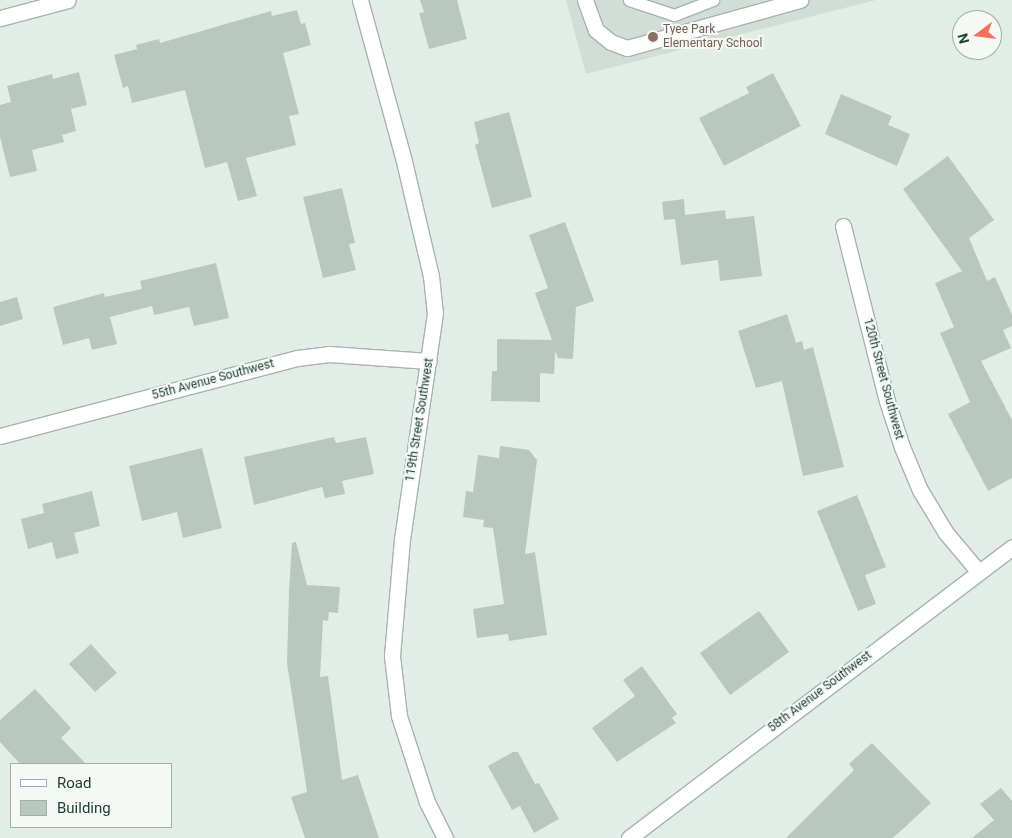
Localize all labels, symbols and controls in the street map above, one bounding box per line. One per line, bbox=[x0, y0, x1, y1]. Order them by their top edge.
north arrow bbox=[952, 10, 1002, 60]
place label: Tyee Park Elementary School bbox=[663, 23, 763, 51]
marker: Tyee Park Elementary School bbox=[647, 31, 659, 43]
text: N bbox=[954, 32, 972, 45]
street label: 120th Street Southwest bbox=[860, 317, 906, 441]
street label: 55th Avenue Southwest bbox=[150, 357, 276, 403]
street label: 119th Street Southwest bbox=[403, 357, 437, 483]
street label: 58th Avenue Southwest bbox=[765, 648, 875, 736]
legend bbox=[10, 763, 172, 828]
text: Road bbox=[57, 774, 91, 792]
text: Building bbox=[57, 799, 111, 817]

